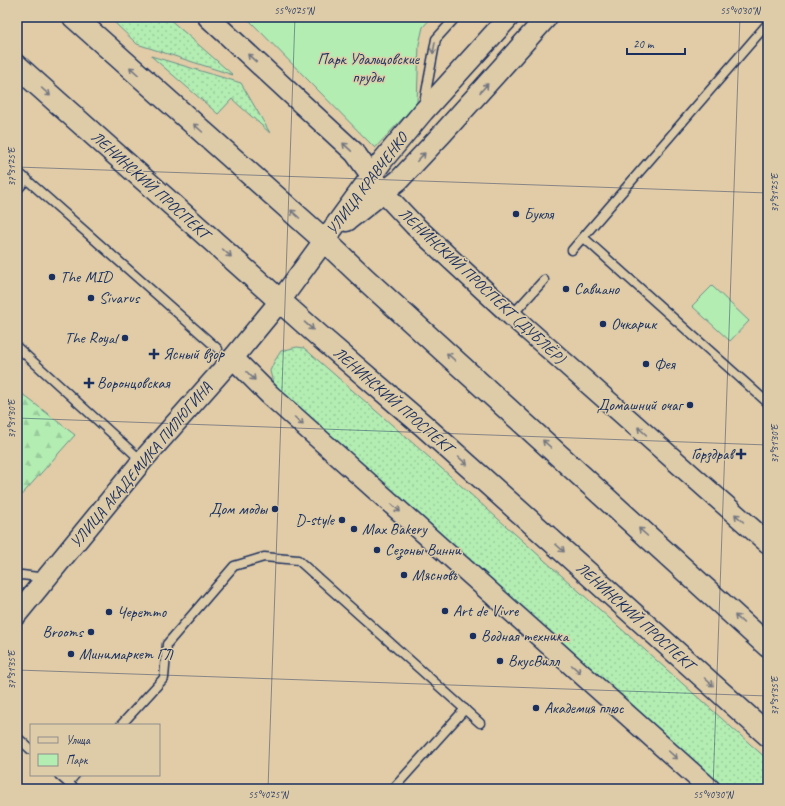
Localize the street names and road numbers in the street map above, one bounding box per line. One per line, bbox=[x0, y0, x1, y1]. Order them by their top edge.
street label: ЛЕНИНСКИЙ ПРОСПЕКТ bbox=[87, 127, 217, 246]
street label: УЛИЦА КРАВЧЕНКО bbox=[322, 127, 413, 239]
street label: ЛЕНИНСКИЙ ПРОСПЕКТ (ДУБЛЁР) bbox=[395, 204, 570, 369]
street label: ЛЕНИНСКИЙ ПРОСПЕКТ bbox=[329, 343, 460, 460]
street label: УЛИЦА АКАДЕМИКА ПИЛЮГИНА bbox=[66, 377, 217, 552]
street label: ЛЕНИНСКИЙ ПРОСПЕКТ bbox=[572, 558, 702, 677]

